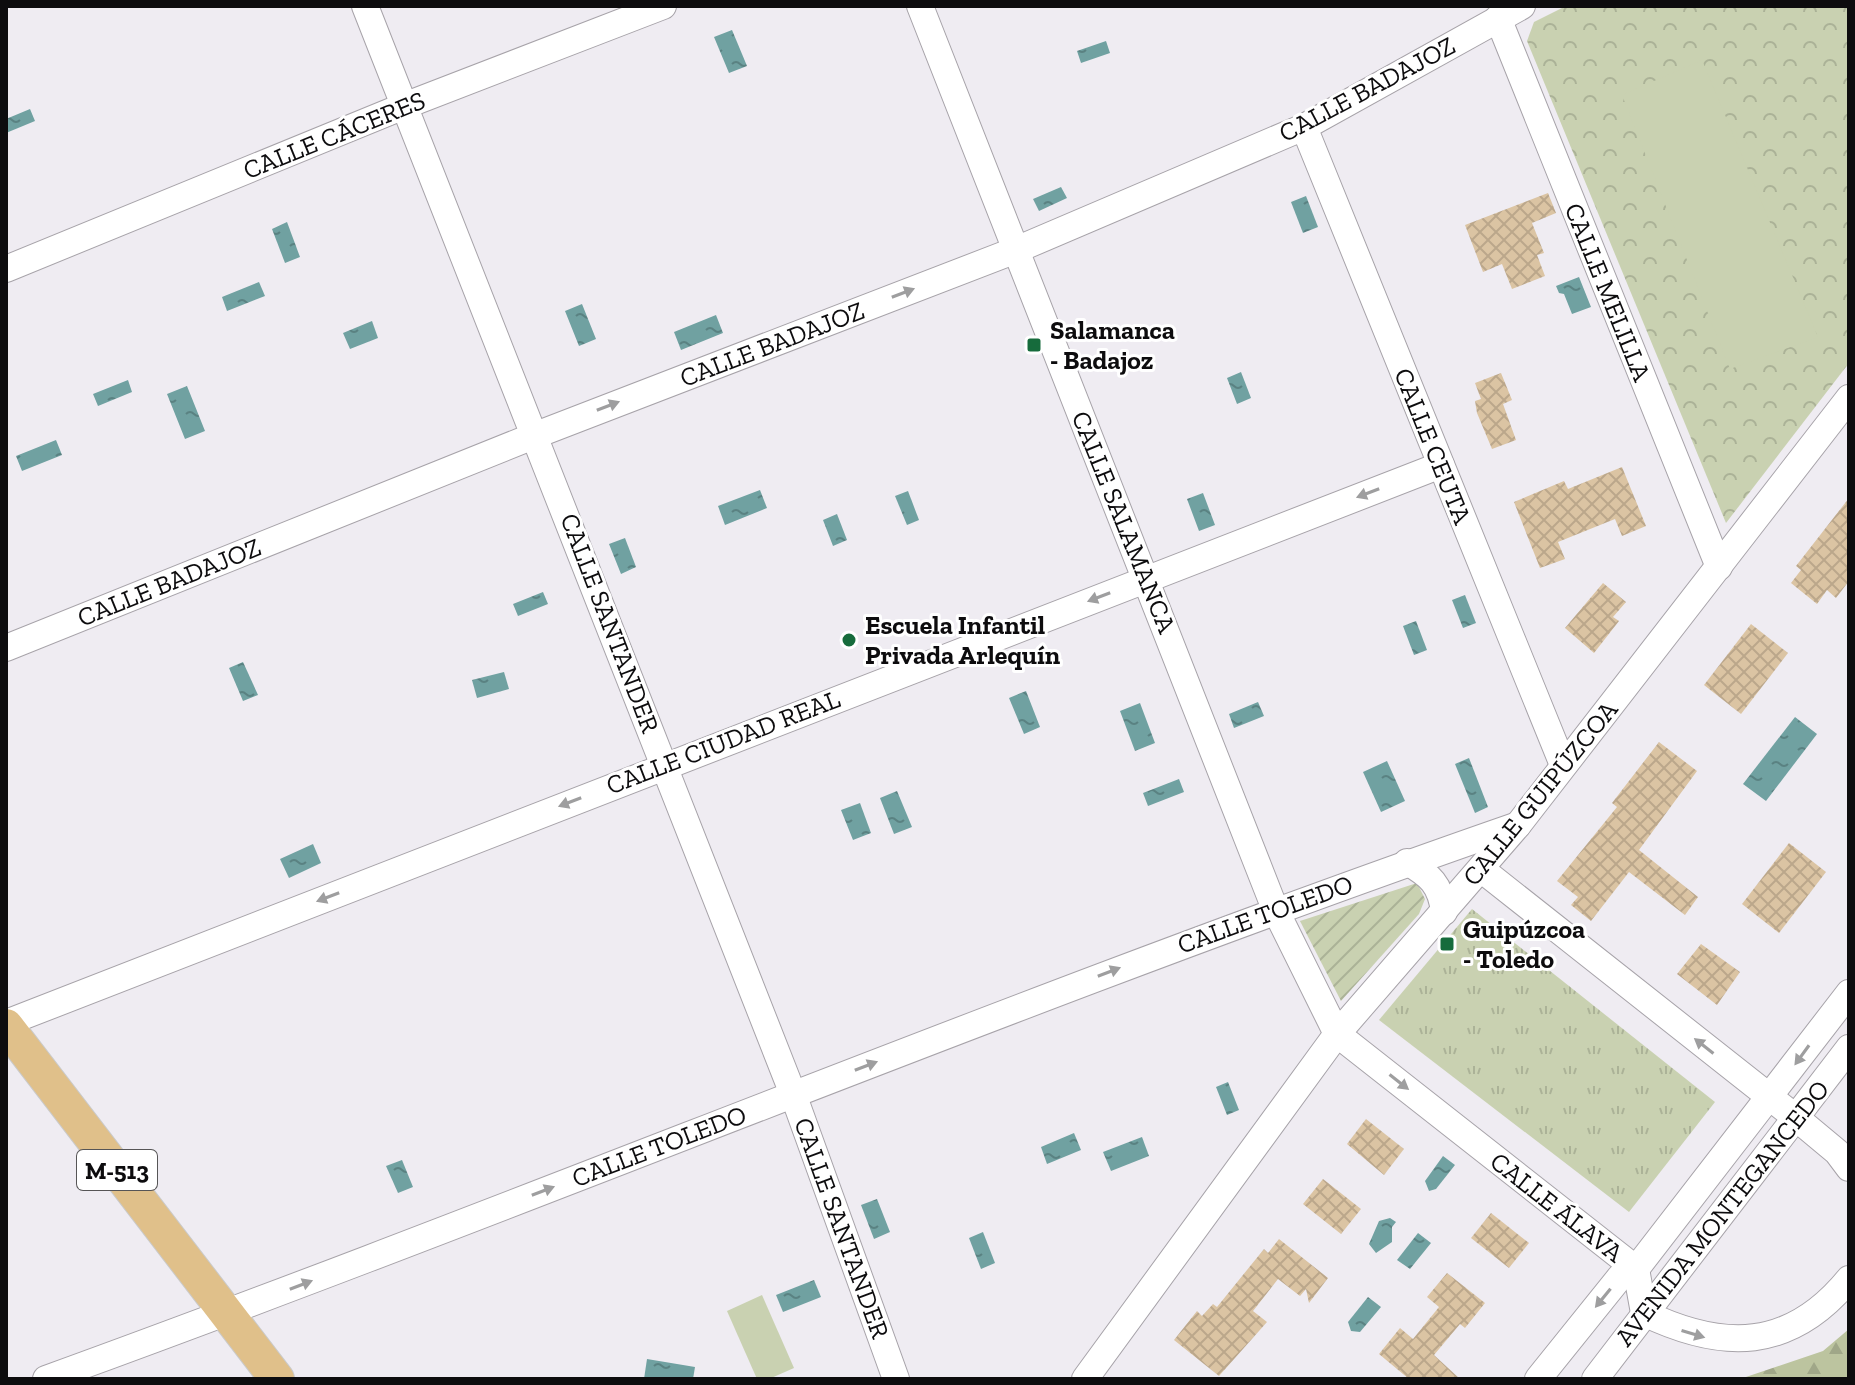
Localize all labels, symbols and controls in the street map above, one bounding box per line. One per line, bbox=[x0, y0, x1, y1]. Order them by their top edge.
street label: CALLE BADAJOZ bbox=[1273, 29, 1461, 149]
street label: CALLE CÁCERES bbox=[238, 84, 430, 186]
street label: CALLE MELILLA bbox=[1558, 198, 1659, 387]
one-way arrow bbox=[892, 286, 916, 299]
street label: CALLE BADAJOZ bbox=[675, 294, 869, 394]
place label: Salamanca - Badajoz bbox=[1050, 314, 1175, 376]
marker: Salamanca - Badajoz bbox=[1025, 336, 1043, 354]
street label: CALLE CEUTA bbox=[1387, 363, 1479, 530]
one-way arrow bbox=[597, 399, 621, 412]
street label: CALLE SALAMANCA bbox=[1065, 406, 1184, 639]
one-way arrow bbox=[1356, 487, 1380, 500]
street label: CALLE SANTANDER bbox=[553, 509, 667, 737]
street label: CALLE BADAJOZ bbox=[73, 531, 265, 633]
one-way arrow bbox=[1087, 590, 1111, 603]
place label: Escuela Infantil Privada Arlequín bbox=[865, 609, 1061, 671]
marker: Escuela Infantil Privada Arlequín bbox=[840, 631, 858, 649]
street label: CALLE CIUDAD REAL bbox=[602, 683, 844, 801]
street label: CALLE GUIPÚZCOA bbox=[1456, 693, 1625, 892]
one-way arrow bbox=[558, 796, 582, 809]
street label: CALLE TOLEDO bbox=[1173, 867, 1357, 961]
one-way arrow bbox=[316, 891, 340, 904]
place label: Guipúzcoa - Toledo bbox=[1463, 913, 1585, 975]
marker: Guipúzcoa - Toledo bbox=[1438, 935, 1456, 953]
one-way arrow bbox=[1097, 965, 1121, 978]
one-way arrow bbox=[1694, 1038, 1714, 1055]
one-way arrow bbox=[1794, 1045, 1810, 1066]
one-way arrow bbox=[854, 1059, 878, 1072]
one-way arrow bbox=[1389, 1074, 1409, 1090]
street label: AVENIDA MONTEGANCEDO bbox=[1608, 1074, 1836, 1352]
street label: CALLE TOLEDO bbox=[567, 1098, 751, 1194]
street label: CALLE SANTANDER bbox=[787, 1113, 897, 1343]
street label: CALLE ÁLAVA bbox=[1484, 1145, 1631, 1270]
road number: M-513 bbox=[77, 1150, 157, 1190]
one-way arrow bbox=[531, 1184, 555, 1197]
one-way arrow bbox=[289, 1278, 313, 1291]
one-way arrow bbox=[1595, 1288, 1611, 1308]
one-way arrow bbox=[1682, 1328, 1706, 1340]

